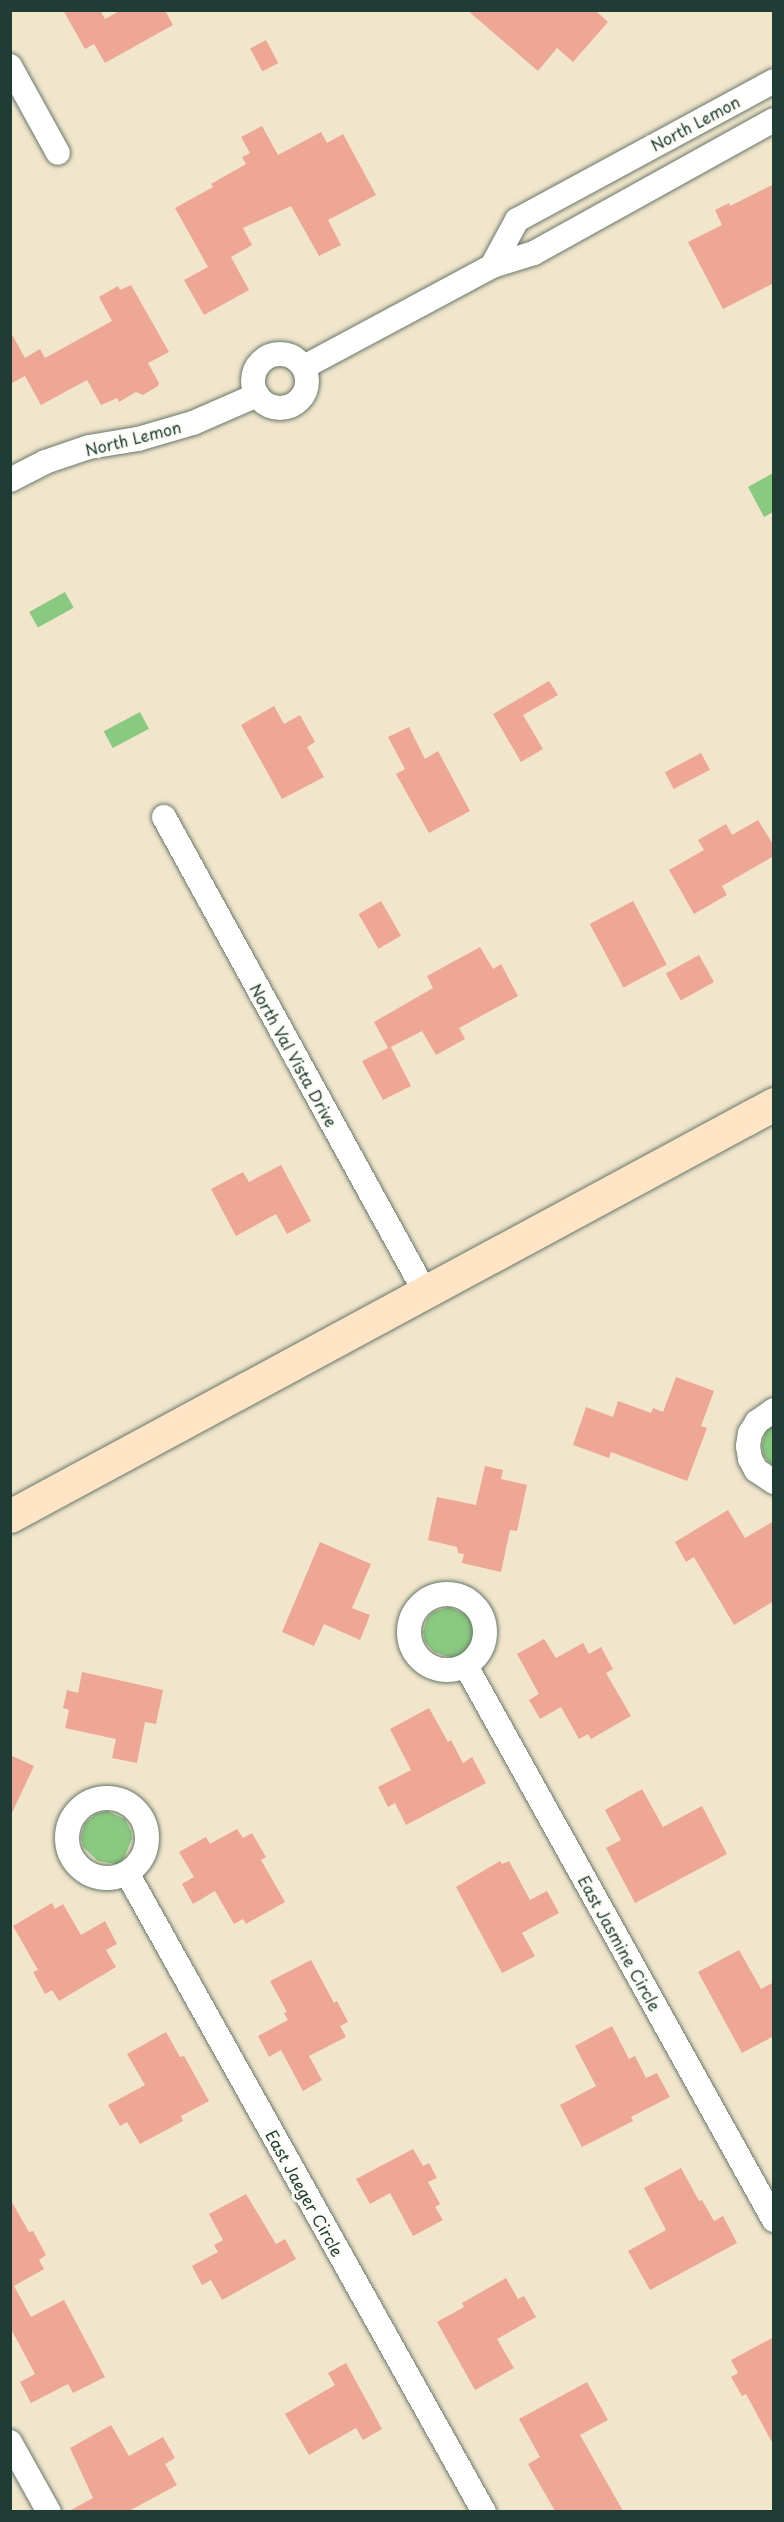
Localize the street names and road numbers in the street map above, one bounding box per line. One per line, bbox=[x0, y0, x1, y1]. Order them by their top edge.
street label: North Lemon bbox=[647, 91, 743, 155]
street label: North Lemon bbox=[82, 417, 184, 459]
street label: North Val Vista Drive bbox=[246, 979, 342, 1131]
street label: East Jasmine Circle bbox=[574, 1871, 666, 2015]
street label: East Jaeger Circle bbox=[262, 2126, 348, 2260]

